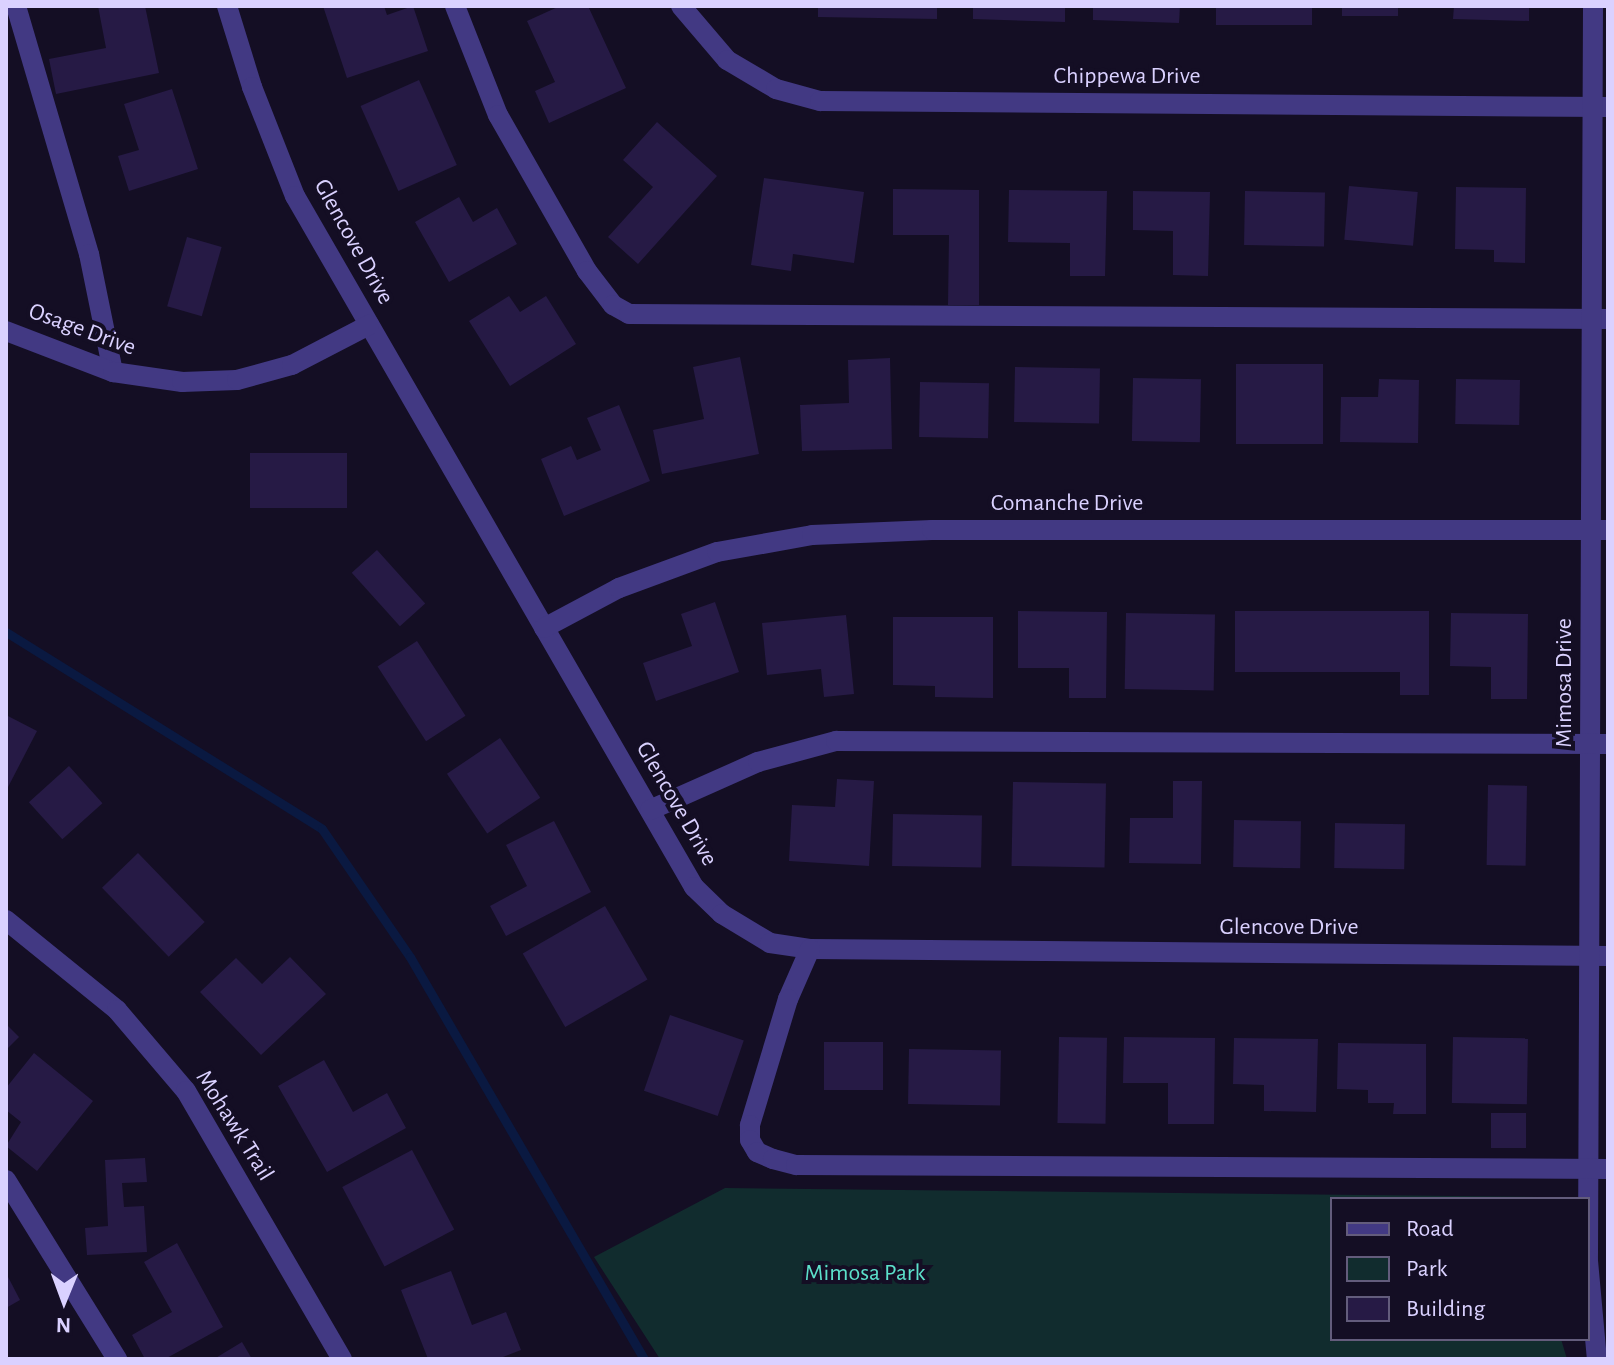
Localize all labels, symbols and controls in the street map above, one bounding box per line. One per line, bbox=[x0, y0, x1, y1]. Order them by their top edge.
street label: Chippewa Drive bbox=[1053, 63, 1201, 91]
street label: Glencove Drive bbox=[307, 174, 399, 310]
street label: Osage Drive bbox=[25, 297, 139, 363]
street label: Comanche Drive bbox=[991, 490, 1143, 518]
street label: Mimosa Drive bbox=[1551, 618, 1579, 748]
street label: Glencove Drive bbox=[629, 737, 723, 871]
street label: Glencove Drive bbox=[1220, 914, 1358, 942]
street label: Mohawk Trail bbox=[189, 1065, 279, 1187]
legend bbox=[1330, 1197, 1590, 1341]
text: Road bbox=[1406, 1217, 1454, 1241]
text: Park bbox=[1406, 1257, 1447, 1281]
park label: Mimosa Park bbox=[804, 1260, 926, 1288]
north arrow bbox=[24, 1261, 104, 1341]
text: Building bbox=[1406, 1297, 1485, 1321]
text: N bbox=[56, 1314, 71, 1336]

